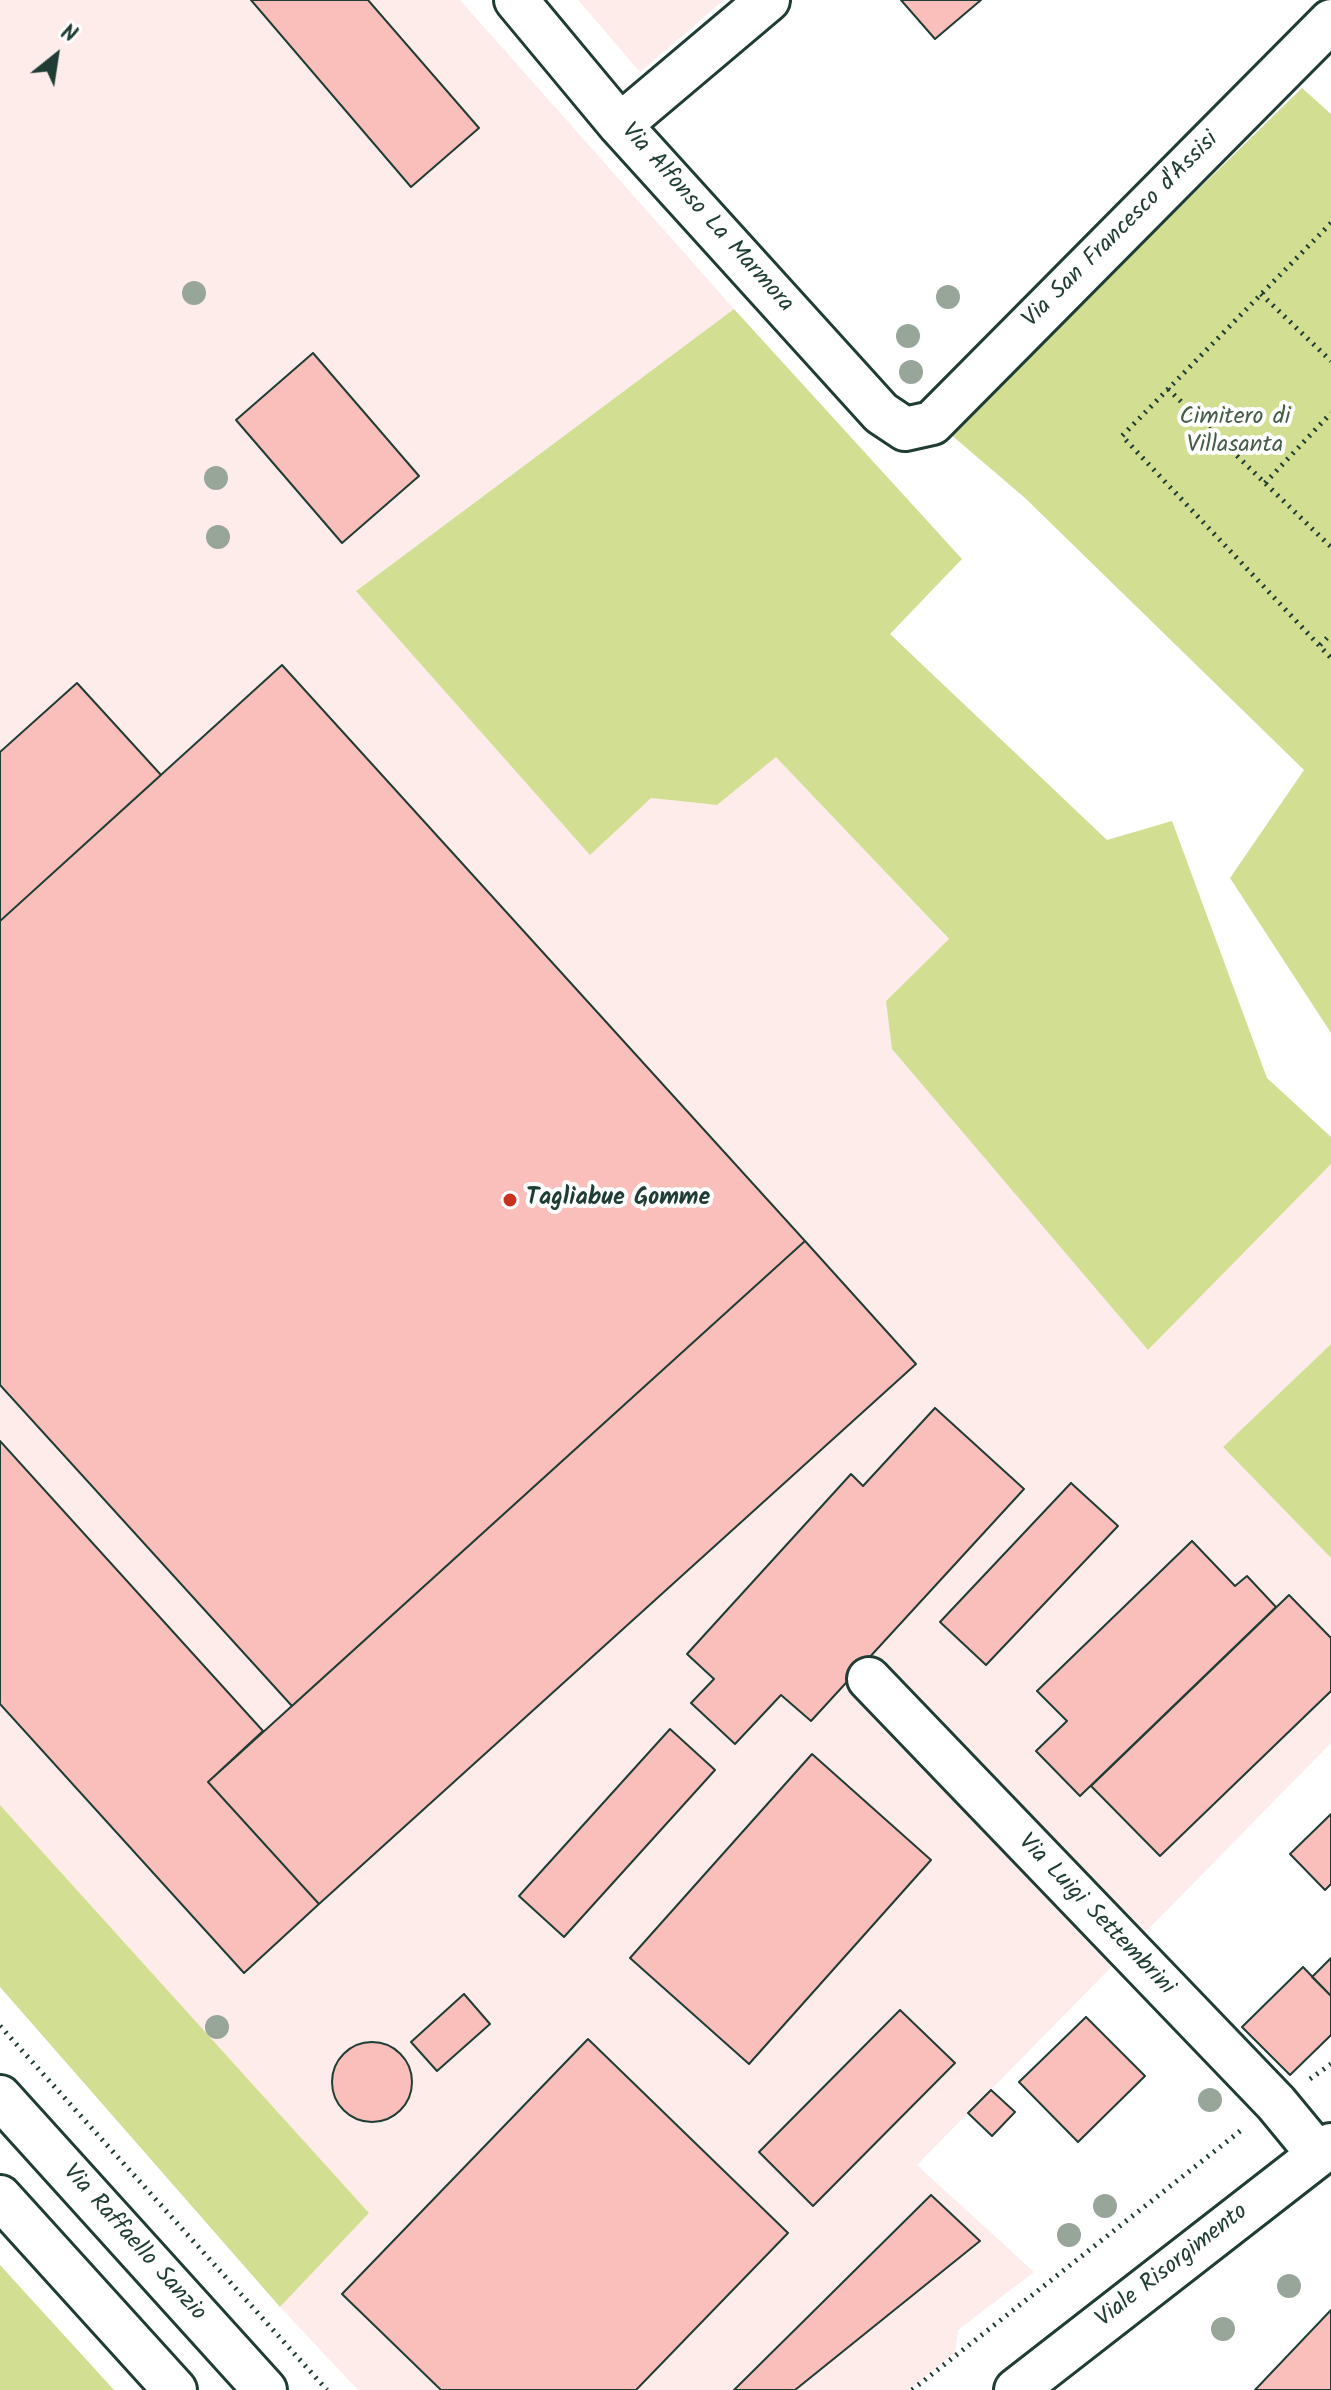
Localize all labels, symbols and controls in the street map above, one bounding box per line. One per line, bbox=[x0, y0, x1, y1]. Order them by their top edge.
north arrow bbox=[16, 16, 96, 96]
text: N bbox=[53, 16, 83, 53]
street label: Via Alfonso La Marmora bbox=[613, 119, 799, 319]
street label: Via San Francesco d'Assisi bbox=[1018, 127, 1226, 335]
park label: Cimitero di Villasanta bbox=[1179, 405, 1291, 461]
place label: Tagliabue Gomme bbox=[526, 1186, 710, 1214]
marker: Tagliabue Gomme bbox=[501, 1191, 519, 1209]
street label: Via Luigi Settembrini bbox=[1011, 1829, 1179, 2003]
street label: Via Raffaello Sanzio bbox=[55, 2160, 211, 2328]
street label: Viale Risorgimento bbox=[1091, 2199, 1255, 2335]

